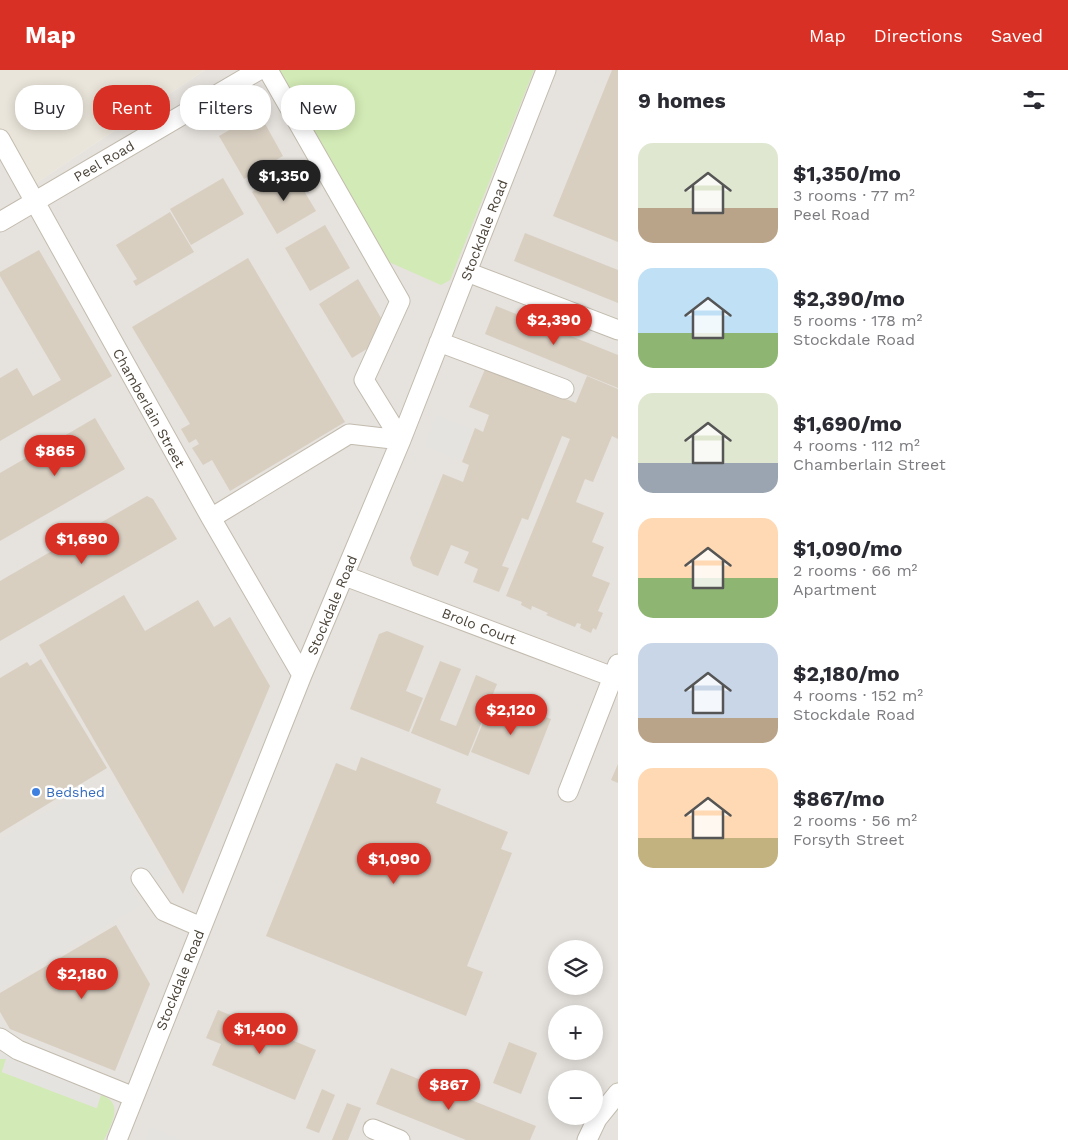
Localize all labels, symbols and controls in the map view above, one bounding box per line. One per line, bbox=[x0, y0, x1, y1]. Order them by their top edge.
text: Map bbox=[25, 21, 76, 49]
text: Map bbox=[809, 25, 846, 46]
text: Directions bbox=[874, 25, 963, 46]
text: Saved bbox=[991, 25, 1043, 46]
chip: Buy bbox=[15, 85, 83, 130]
chip: Rent bbox=[93, 85, 170, 130]
chip: Filters bbox=[180, 85, 271, 130]
chip: New bbox=[281, 85, 355, 130]
icon: filters bbox=[1020, 86, 1048, 114]
text: 9 homes bbox=[638, 88, 726, 113]
street label: Peel Road bbox=[71, 137, 137, 185]
pin: $1,350 bbox=[243, 160, 325, 202]
text: $1,350/mo bbox=[793, 161, 901, 186]
icon: home bbox=[678, 163, 738, 223]
text: $1,350 bbox=[259, 166, 309, 185]
street label: Stockdale Road bbox=[457, 177, 511, 283]
text: 3 rooms · 77 m² bbox=[793, 186, 915, 205]
text: Peel Road bbox=[793, 205, 870, 224]
text: $2,390/mo bbox=[793, 286, 905, 311]
icon: home bbox=[678, 288, 738, 348]
pin: $2,390 bbox=[513, 304, 595, 346]
text: $2,390 bbox=[527, 310, 581, 329]
text: 5 rooms · 178 m² bbox=[793, 311, 922, 330]
text: Stockdale Road bbox=[793, 330, 915, 349]
street label: Chamberlain Street bbox=[110, 346, 188, 470]
text: $1,690/mo bbox=[793, 411, 902, 436]
icon: home bbox=[678, 413, 738, 473]
pin: $865 bbox=[25, 434, 85, 477]
text: 4 rooms · 112 m² bbox=[793, 436, 920, 455]
text: $865 bbox=[35, 441, 75, 460]
text: Chamberlain Street bbox=[793, 455, 946, 474]
pin: $1,690 bbox=[41, 522, 123, 565]
text: $1,690 bbox=[56, 529, 108, 548]
text: $1,090/mo bbox=[793, 536, 902, 561]
icon: home bbox=[678, 538, 738, 598]
street label: Stockdale Road bbox=[304, 553, 360, 657]
text: 2 rooms · 66 m² bbox=[793, 561, 917, 580]
text: Apartment bbox=[793, 580, 876, 599]
street label: Brolo Court bbox=[440, 605, 519, 648]
text: $2,180/mo bbox=[793, 661, 900, 686]
icon: home bbox=[678, 663, 738, 723]
text: 4 rooms · 152 m² bbox=[793, 686, 923, 705]
pin: $2,120 bbox=[470, 694, 552, 736]
text: $2,120 bbox=[486, 700, 536, 719]
text: Stockdale Road bbox=[793, 705, 915, 724]
place label: Bedshed bbox=[46, 784, 105, 800]
marker: Bedshed bbox=[30, 786, 42, 798]
text: $867/mo bbox=[793, 786, 884, 811]
icon: home bbox=[678, 788, 738, 848]
text: 2 rooms · 56 m² bbox=[793, 811, 917, 830]
text: Forsyth Street bbox=[793, 830, 904, 849]
pin: $1,090 bbox=[353, 842, 435, 885]
text: $1,090 bbox=[368, 849, 420, 868]
street label: Stockdale Road bbox=[153, 928, 207, 1032]
map controls bbox=[548, 940, 603, 1125]
button: layers bbox=[548, 940, 603, 995]
pin: $2,180 bbox=[41, 958, 123, 1000]
text: $2,180 bbox=[57, 964, 107, 983]
button: + bbox=[548, 1005, 603, 1060]
pin: $1,400 bbox=[219, 1012, 301, 1055]
text: $1,400 bbox=[234, 1019, 286, 1038]
pin: $867 bbox=[419, 1068, 479, 1111]
button: − bbox=[548, 1070, 603, 1125]
text: $867 bbox=[429, 1075, 469, 1094]

